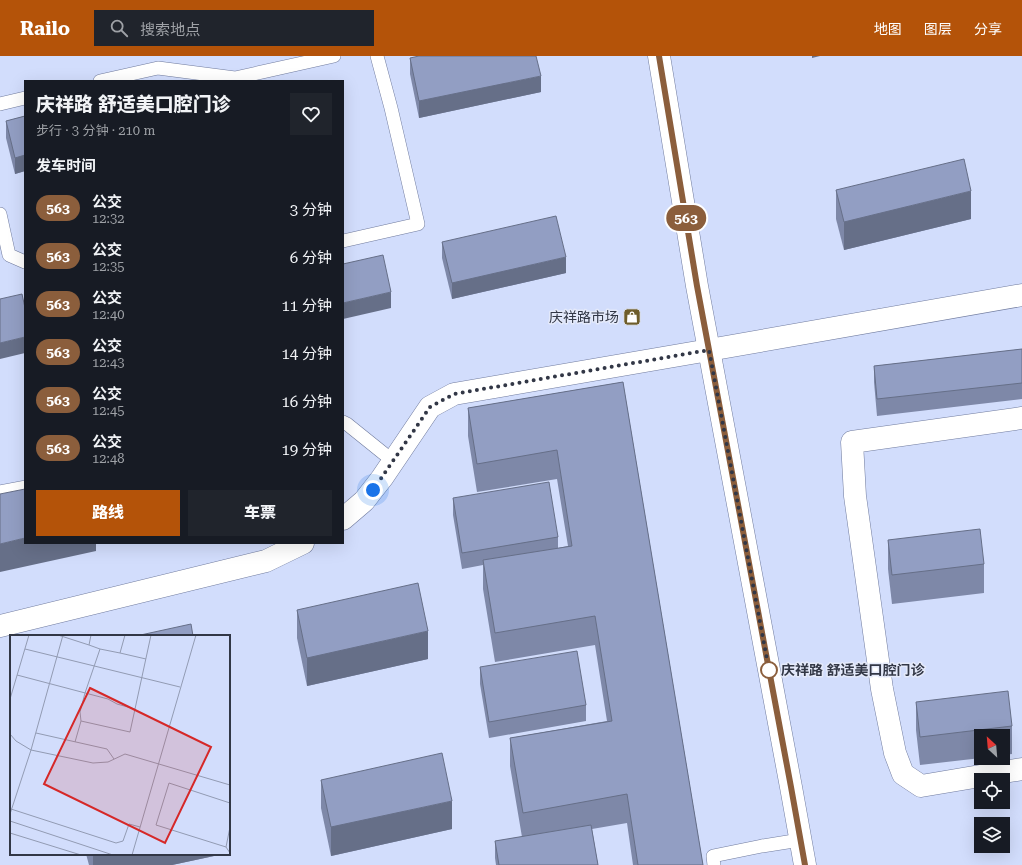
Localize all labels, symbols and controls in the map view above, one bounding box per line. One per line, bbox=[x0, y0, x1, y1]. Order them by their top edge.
search box bbox=[94, 10, 374, 46]
text: Railo bbox=[20, 17, 70, 40]
icon: search bbox=[108, 17, 130, 39]
text: 搜索地点 bbox=[140, 21, 200, 39]
text: 地图 bbox=[874, 21, 902, 37]
text: 图层 bbox=[924, 21, 952, 37]
text: 分享 bbox=[974, 21, 1002, 37]
text: 庆祥路 舒适美口腔门诊 bbox=[36, 93, 231, 116]
button: heart bbox=[290, 93, 332, 135]
text: 步行 · 3 分钟 · 210 m bbox=[36, 123, 155, 138]
text: 发车时间 bbox=[36, 157, 96, 175]
text: 公交 bbox=[92, 193, 122, 211]
text: 563 bbox=[46, 200, 70, 216]
text: 3 分钟 bbox=[290, 201, 332, 219]
line badge: 563 bbox=[663, 205, 709, 231]
text: 563 bbox=[674, 210, 698, 226]
text: 12:32 bbox=[92, 211, 124, 226]
text: 公交 bbox=[92, 241, 122, 259]
text: 563 bbox=[46, 248, 70, 264]
text: 6 分钟 bbox=[290, 249, 332, 267]
text: 12:35 bbox=[92, 259, 124, 274]
text: 公交 bbox=[92, 289, 122, 307]
text: 563 bbox=[46, 296, 70, 312]
text: 11 分钟 bbox=[281, 297, 332, 315]
text: 12:40 bbox=[92, 307, 124, 322]
shop icon: 庆祥路市场 bbox=[622, 307, 642, 327]
place label: 庆祥路市场 bbox=[549, 309, 619, 325]
text: 公交 bbox=[92, 337, 122, 355]
text: 563 bbox=[46, 344, 70, 360]
text: 14 分钟 bbox=[281, 345, 332, 363]
text: 12:43 bbox=[92, 355, 124, 370]
text: 公交 bbox=[92, 385, 122, 403]
text: 563 bbox=[46, 392, 70, 408]
text: 16 分钟 bbox=[281, 393, 332, 411]
text: 12:45 bbox=[92, 403, 124, 418]
text: 公交 bbox=[92, 433, 122, 451]
text: 563 bbox=[46, 440, 70, 456]
text: 19 分钟 bbox=[281, 441, 332, 459]
text: 12:48 bbox=[92, 451, 124, 466]
your location bbox=[363, 480, 383, 500]
button: 路线 bbox=[36, 490, 180, 536]
button: 车票 bbox=[188, 490, 332, 536]
inset map bbox=[10, 635, 230, 855]
marker: 庆祥路 舒适美口腔门诊 bbox=[760, 661, 778, 679]
place label: 庆祥路 舒适美口腔门诊 bbox=[781, 662, 926, 678]
north arrow bbox=[974, 729, 1010, 765]
map controls bbox=[974, 729, 1010, 853]
button: locate bbox=[974, 773, 1010, 809]
button: layers bbox=[974, 817, 1010, 853]

